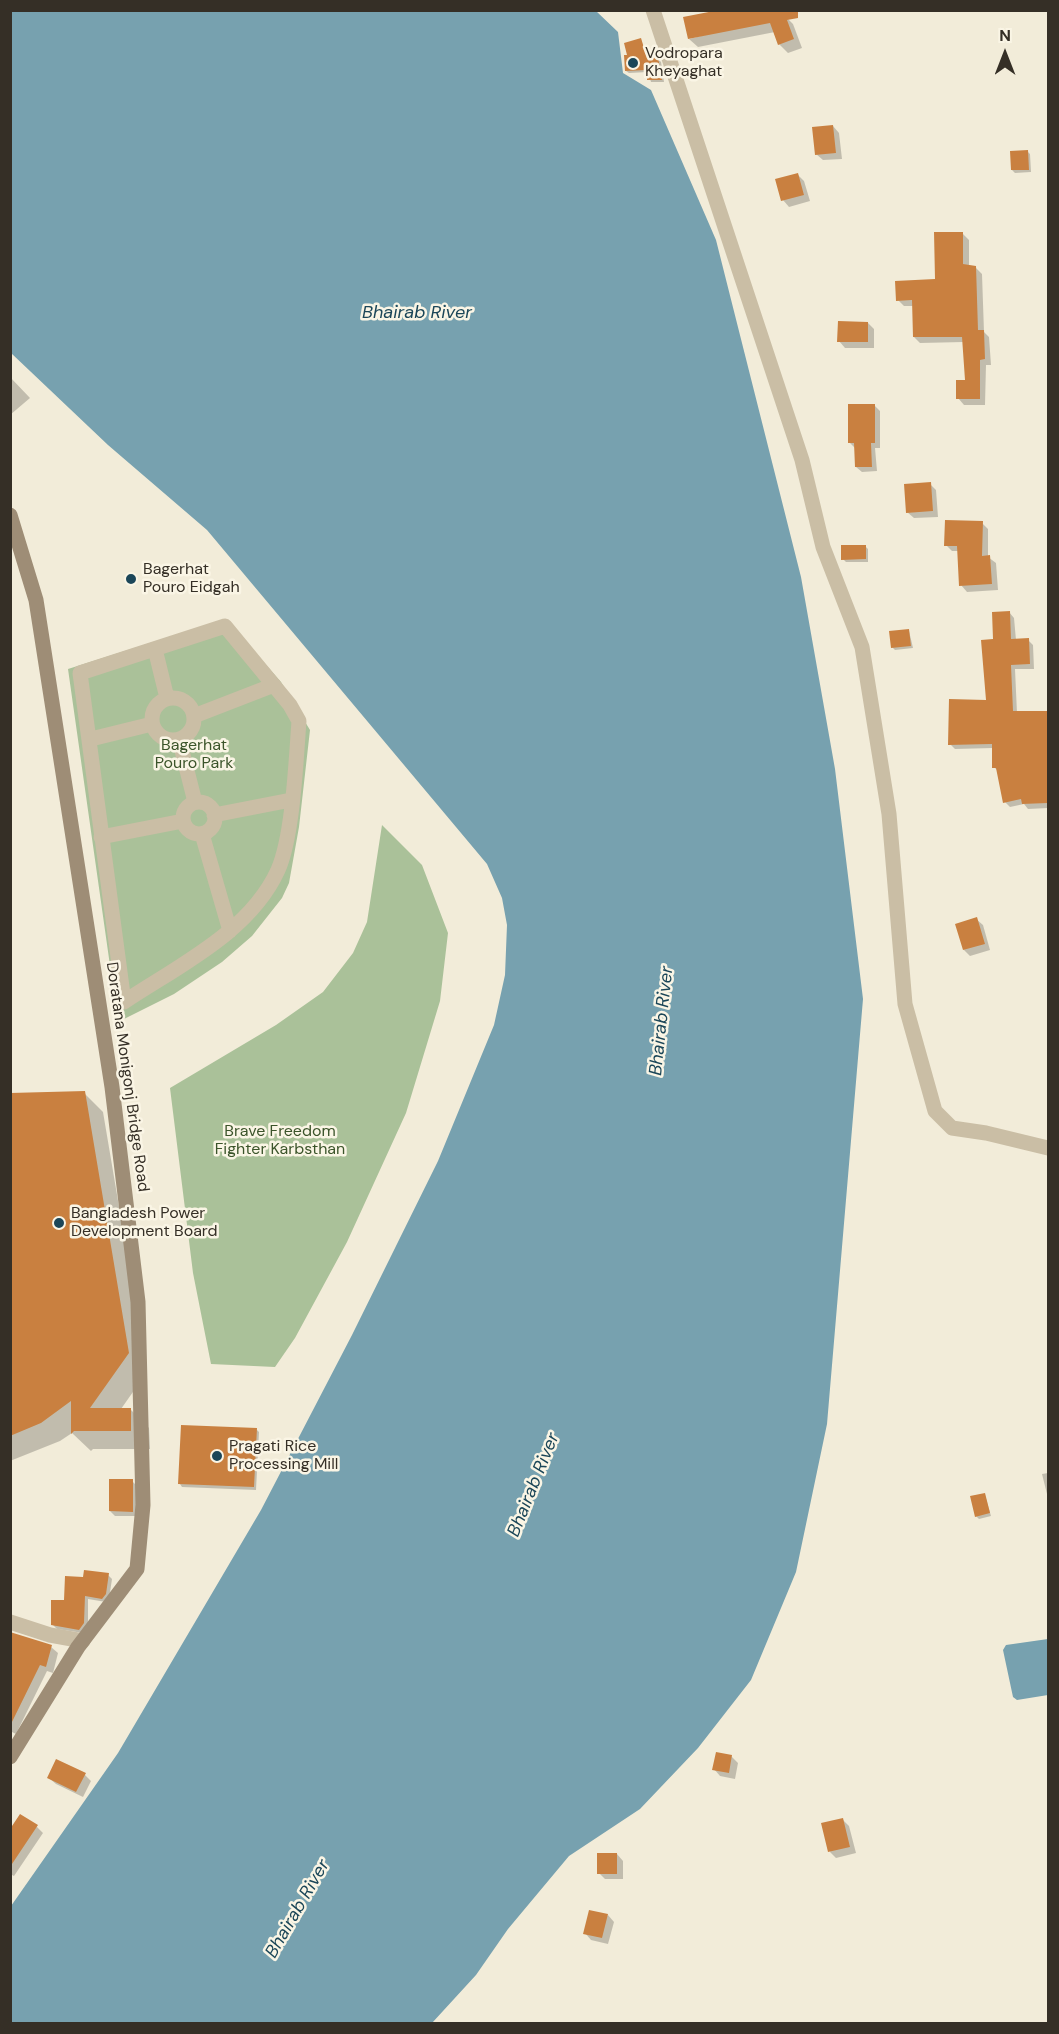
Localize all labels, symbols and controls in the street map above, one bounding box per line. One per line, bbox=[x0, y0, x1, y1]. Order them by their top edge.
north arrow bbox=[975, 24, 1035, 84]
text: N bbox=[999, 25, 1011, 46]
place label: Vodropara Kheyaghat bbox=[645, 44, 723, 82]
marker: Vodropara Kheyaghat bbox=[626, 56, 640, 70]
water label: Bhairab River bbox=[362, 302, 472, 324]
place label: Bagerhat Pouro Eidgah bbox=[143, 560, 240, 598]
marker: Bagerhat Pouro Eidgah bbox=[124, 572, 138, 586]
park label: Bagerhat Pouro Park bbox=[155, 736, 233, 774]
street label: Doratana Monigonj Bridge Road bbox=[101, 961, 153, 1193]
water label: Bhairab River bbox=[646, 965, 678, 1077]
park label: Brave Freedom Fighter Karbsthan bbox=[215, 1122, 345, 1160]
place label: Bangladesh Power Development Board bbox=[71, 1204, 218, 1242]
marker: Bangladesh Power Development Board bbox=[52, 1216, 66, 1230]
water label: Bhairab River bbox=[503, 1430, 565, 1540]
place label: Pragati Rice Processing Mill bbox=[229, 1437, 338, 1475]
marker: Pragati Rice Processing Mill bbox=[210, 1449, 224, 1463]
water label: Bhairab River bbox=[261, 1856, 335, 1962]

